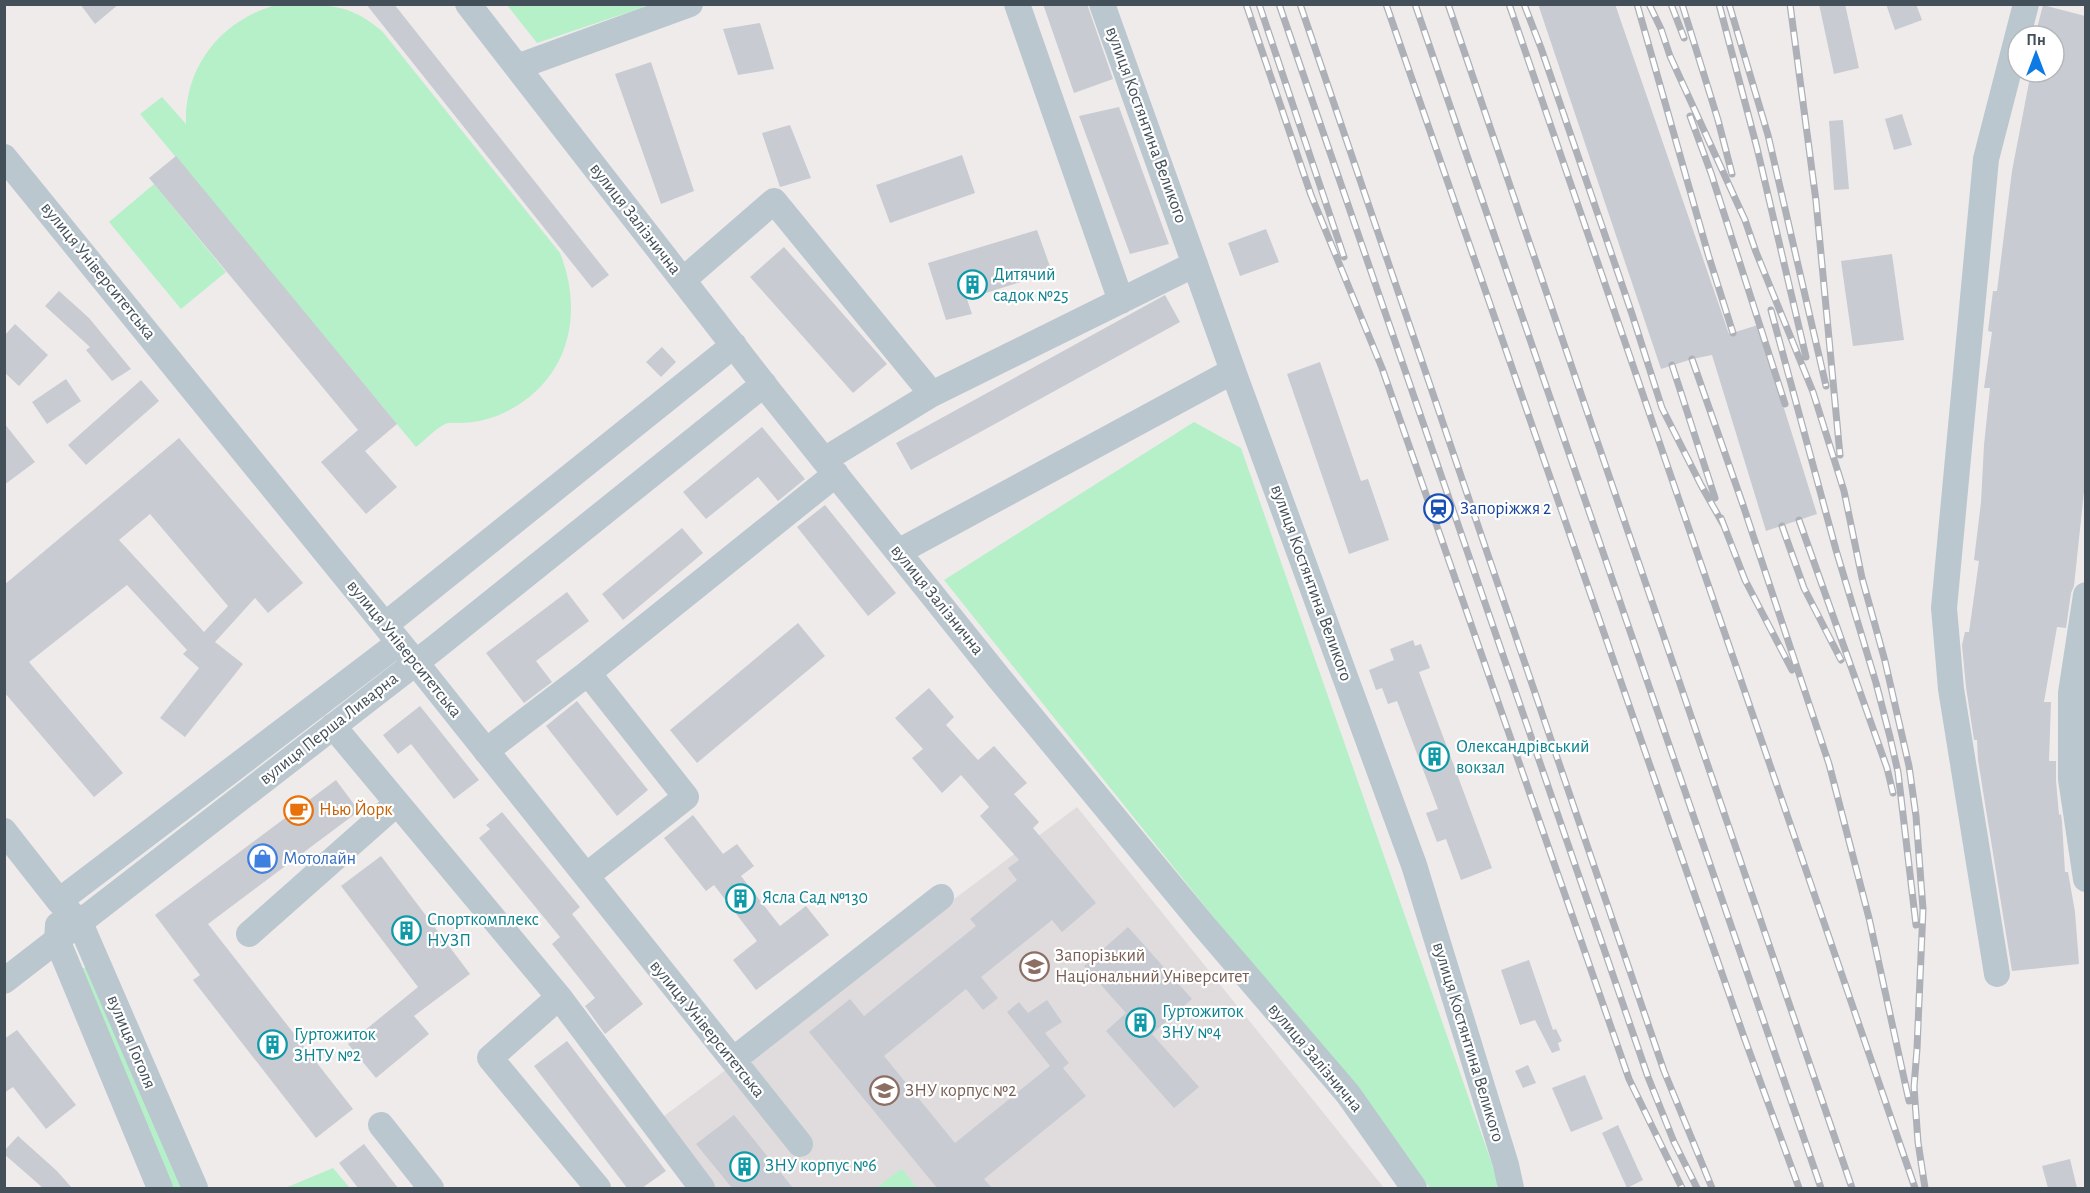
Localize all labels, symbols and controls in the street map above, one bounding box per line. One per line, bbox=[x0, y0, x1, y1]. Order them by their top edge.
street label: вулиця Костянтина Великого bbox=[1102, 24, 1190, 226]
north arrow bbox=[2006, 24, 2066, 84]
text: Пн bbox=[2026, 32, 2046, 48]
street label: вулиця Залізнична bbox=[586, 160, 684, 278]
street label: вулиця Університетська bbox=[37, 199, 159, 343]
place label: Дитячий садок №25 bbox=[993, 266, 1069, 305]
building icon: Дитячий садок №25 bbox=[956, 269, 988, 301]
street label: вулиця Костянтина Великого bbox=[1267, 482, 1355, 684]
station icon: Запоріжжя 2 bbox=[1423, 493, 1455, 525]
place label: Запоріжжя 2 bbox=[1460, 500, 1551, 518]
street label: вулиця Залізнична bbox=[887, 541, 987, 659]
street label: вулиця Університетська bbox=[343, 577, 465, 721]
street label: вулиця Перша Ливарна bbox=[256, 670, 402, 788]
place label: Олександрівський вокзал bbox=[1456, 738, 1590, 777]
building icon: Олександрівський вокзал bbox=[1419, 741, 1451, 773]
cafe icon: Нью Йорк bbox=[282, 794, 314, 826]
place label: Нью Йорк bbox=[319, 799, 393, 819]
shop icon: Мотолайн bbox=[246, 843, 278, 875]
place label: Мотолайн bbox=[283, 850, 356, 868]
building icon: Ясла Сад №130 bbox=[725, 882, 757, 914]
place label: Ясла Сад №130 bbox=[762, 889, 868, 907]
place label: Спорткомплекс НУЗП bbox=[427, 911, 539, 950]
building icon: Спорткомплекс НУЗП bbox=[390, 914, 422, 946]
street label: вулиця Костянтина Великого bbox=[1429, 940, 1507, 1144]
place label: Запорізький Національний Університет bbox=[1055, 947, 1249, 986]
school or university icon: Запорізький Національний Університет bbox=[1018, 950, 1050, 982]
street label: вулиця Університетська bbox=[646, 957, 768, 1101]
street label: вулиця Гоголя bbox=[103, 993, 159, 1091]
street label: вулиця Залізнична bbox=[1264, 1000, 1366, 1116]
place label: Гуртожиток ЗНУ №4 bbox=[1162, 1003, 1245, 1042]
building icon: Гуртожиток ЗНУ №4 bbox=[1125, 1006, 1157, 1038]
place label: Гуртожиток ЗНТУ №2 bbox=[294, 1026, 377, 1065]
building icon: Гуртожиток ЗНТУ №2 bbox=[257, 1029, 289, 1061]
school or university icon: ЗНУ корпус №2 bbox=[868, 1075, 900, 1107]
place label: ЗНУ корпус №2 bbox=[905, 1082, 1017, 1100]
building icon: ЗНУ корпус №6 bbox=[728, 1150, 760, 1182]
place label: ЗНУ корпус №6 bbox=[765, 1157, 877, 1175]

